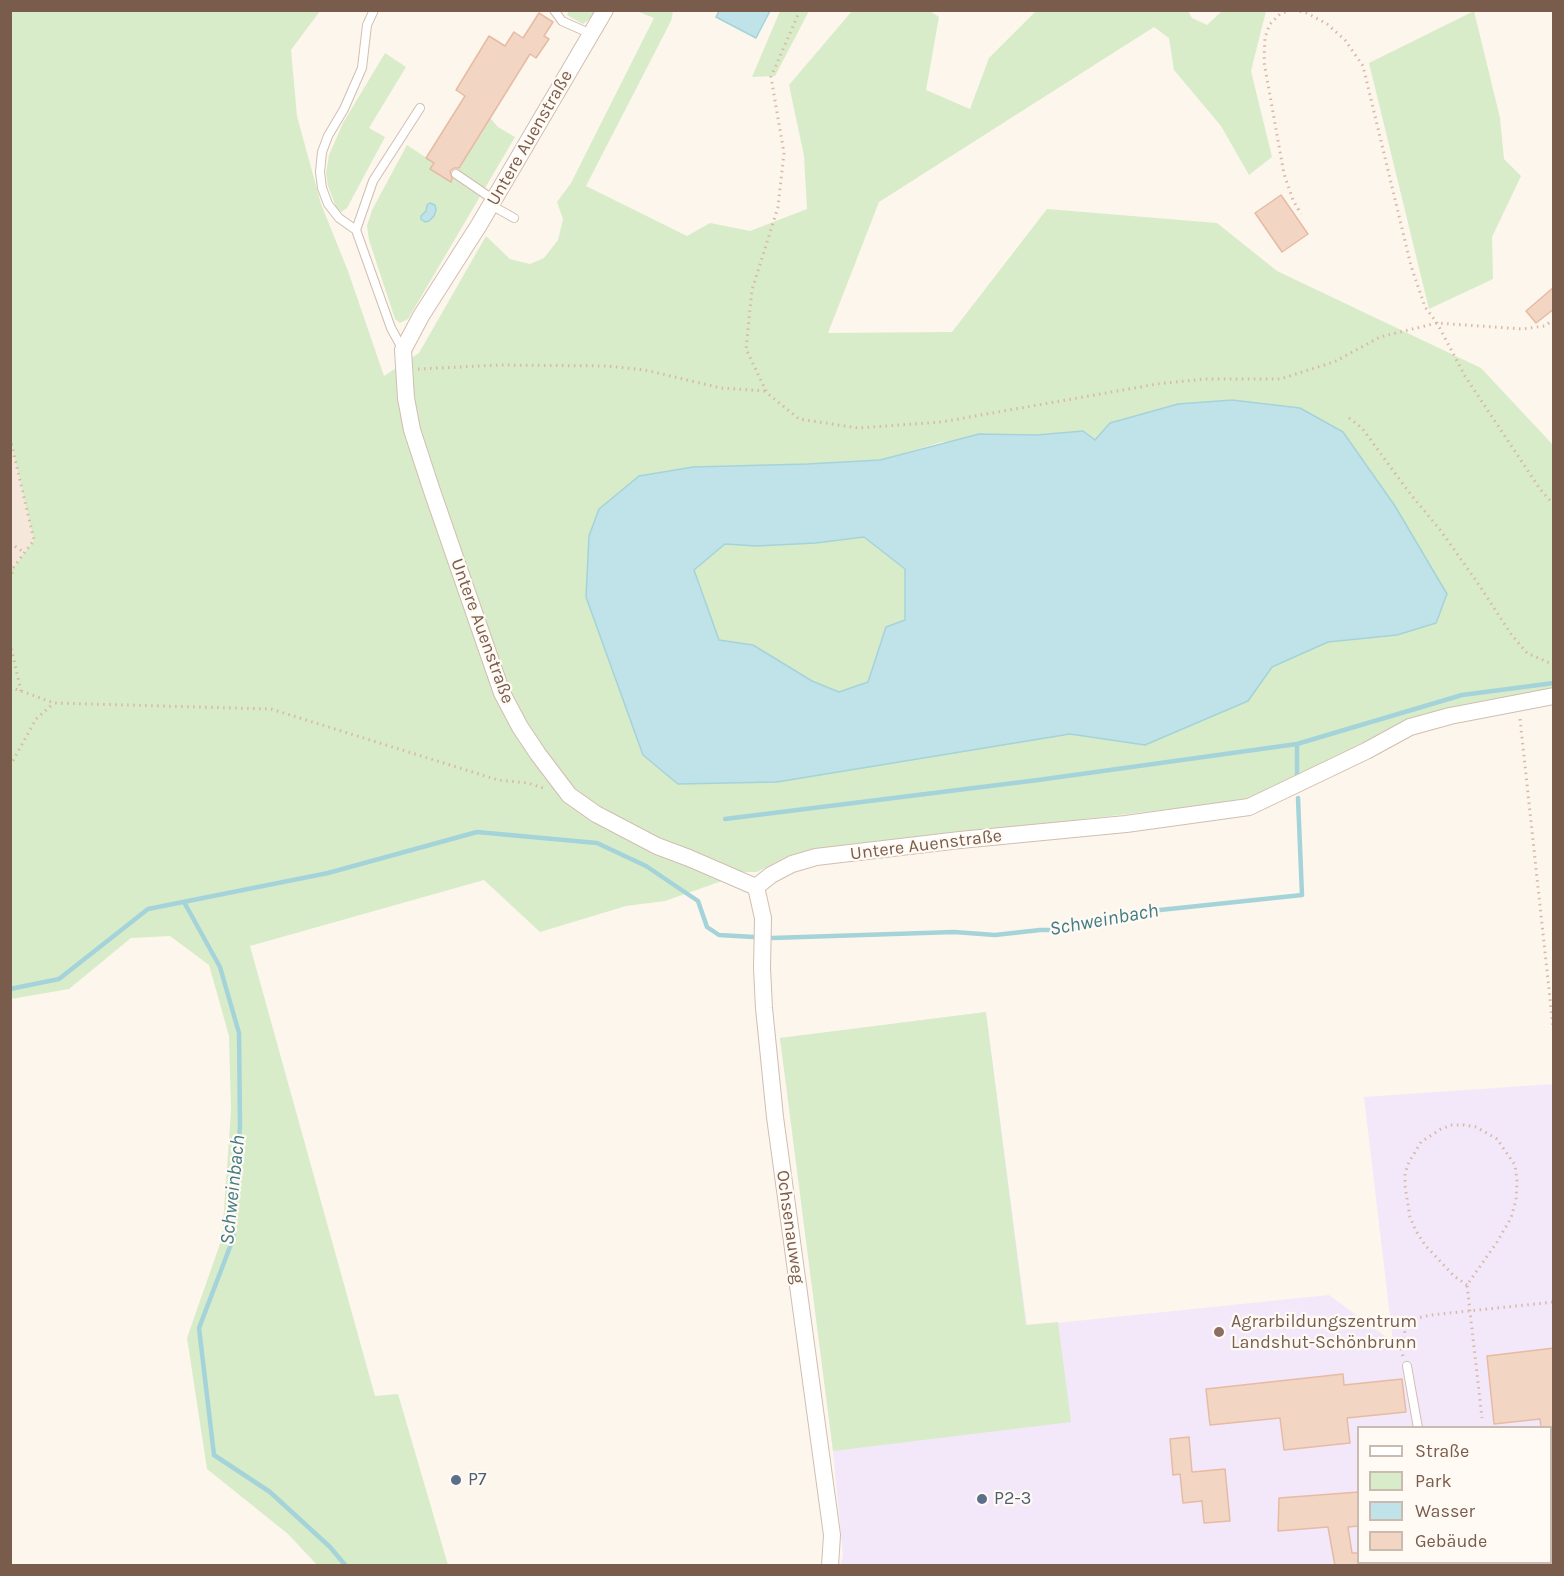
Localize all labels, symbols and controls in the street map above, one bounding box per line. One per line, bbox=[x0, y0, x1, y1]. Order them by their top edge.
street label: Untere Auenstraße bbox=[482, 66, 578, 210]
street label: Untere Auenstraße bbox=[446, 555, 518, 707]
street label: Untere Auenstraße bbox=[849, 825, 1003, 865]
water label: Schweinbach bbox=[1048, 899, 1160, 941]
water label: Schweinbach bbox=[215, 1134, 251, 1246]
street label: Ochsenauweg bbox=[771, 1169, 809, 1285]
place label: Agrarbildungszentrum Landshut-Schönbrunn bbox=[1231, 1311, 1417, 1354]
marker: Agrarbildungszentrum Landshut-Schönbrunn bbox=[1212, 1325, 1226, 1339]
legend bbox=[1357, 1426, 1552, 1564]
text: Straße bbox=[1415, 1440, 1469, 1462]
place label: P7 bbox=[468, 1469, 486, 1491]
text: Park bbox=[1415, 1470, 1452, 1492]
marker: P7 bbox=[449, 1473, 463, 1487]
place label: P2-3 bbox=[994, 1488, 1031, 1510]
marker: P2-3 bbox=[975, 1492, 989, 1506]
text: Wasser bbox=[1415, 1500, 1475, 1522]
text: Gebäude bbox=[1415, 1530, 1487, 1552]

